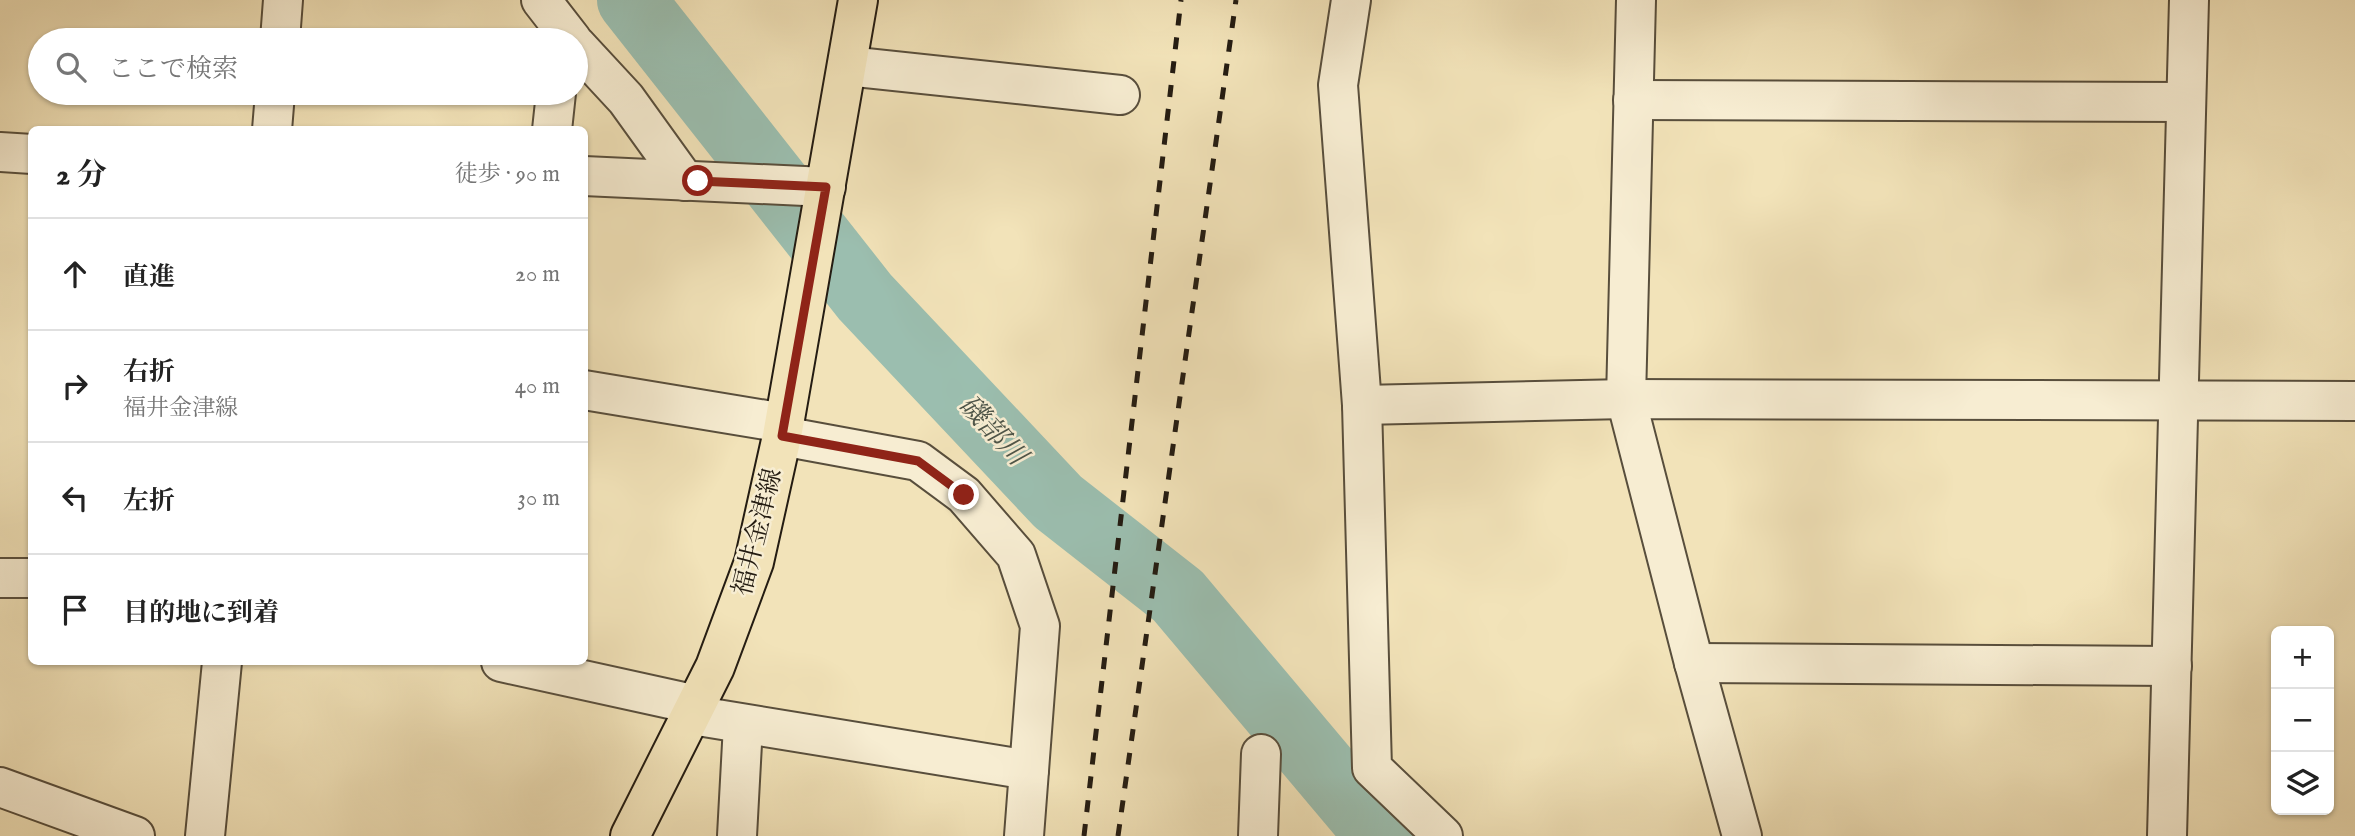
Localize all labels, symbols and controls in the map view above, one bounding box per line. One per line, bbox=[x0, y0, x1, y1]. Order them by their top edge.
search box bbox=[28, 28, 588, 105]
icon: search bbox=[52, 48, 90, 86]
text: ここで検索 bbox=[108, 53, 238, 86]
text: 2 分 bbox=[56, 157, 107, 195]
text: 徒歩 · 90 m bbox=[455, 160, 560, 189]
route start bbox=[682, 165, 713, 196]
icon: ahead bbox=[56, 255, 94, 293]
text: 20 m bbox=[515, 260, 560, 289]
text: 直進 bbox=[123, 261, 175, 294]
text: 右折 bbox=[123, 356, 175, 389]
icon: right bbox=[56, 367, 94, 405]
text: 40 m bbox=[515, 372, 560, 401]
water label: 磯部川 bbox=[951, 388, 1035, 476]
text: 福井金津線 bbox=[123, 394, 238, 423]
street label: 福井金津線 bbox=[726, 465, 790, 599]
icon: left bbox=[56, 479, 94, 517]
route end bbox=[948, 479, 979, 510]
text: 30 m bbox=[517, 484, 560, 513]
text: 左折 bbox=[123, 485, 175, 518]
icon: arrive bbox=[56, 591, 94, 629]
text: 目的地に到着 bbox=[123, 597, 279, 630]
map controls bbox=[2271, 626, 2334, 815]
button: + bbox=[2271, 626, 2334, 689]
button: − bbox=[2271, 689, 2334, 752]
button: layers bbox=[2271, 752, 2334, 815]

